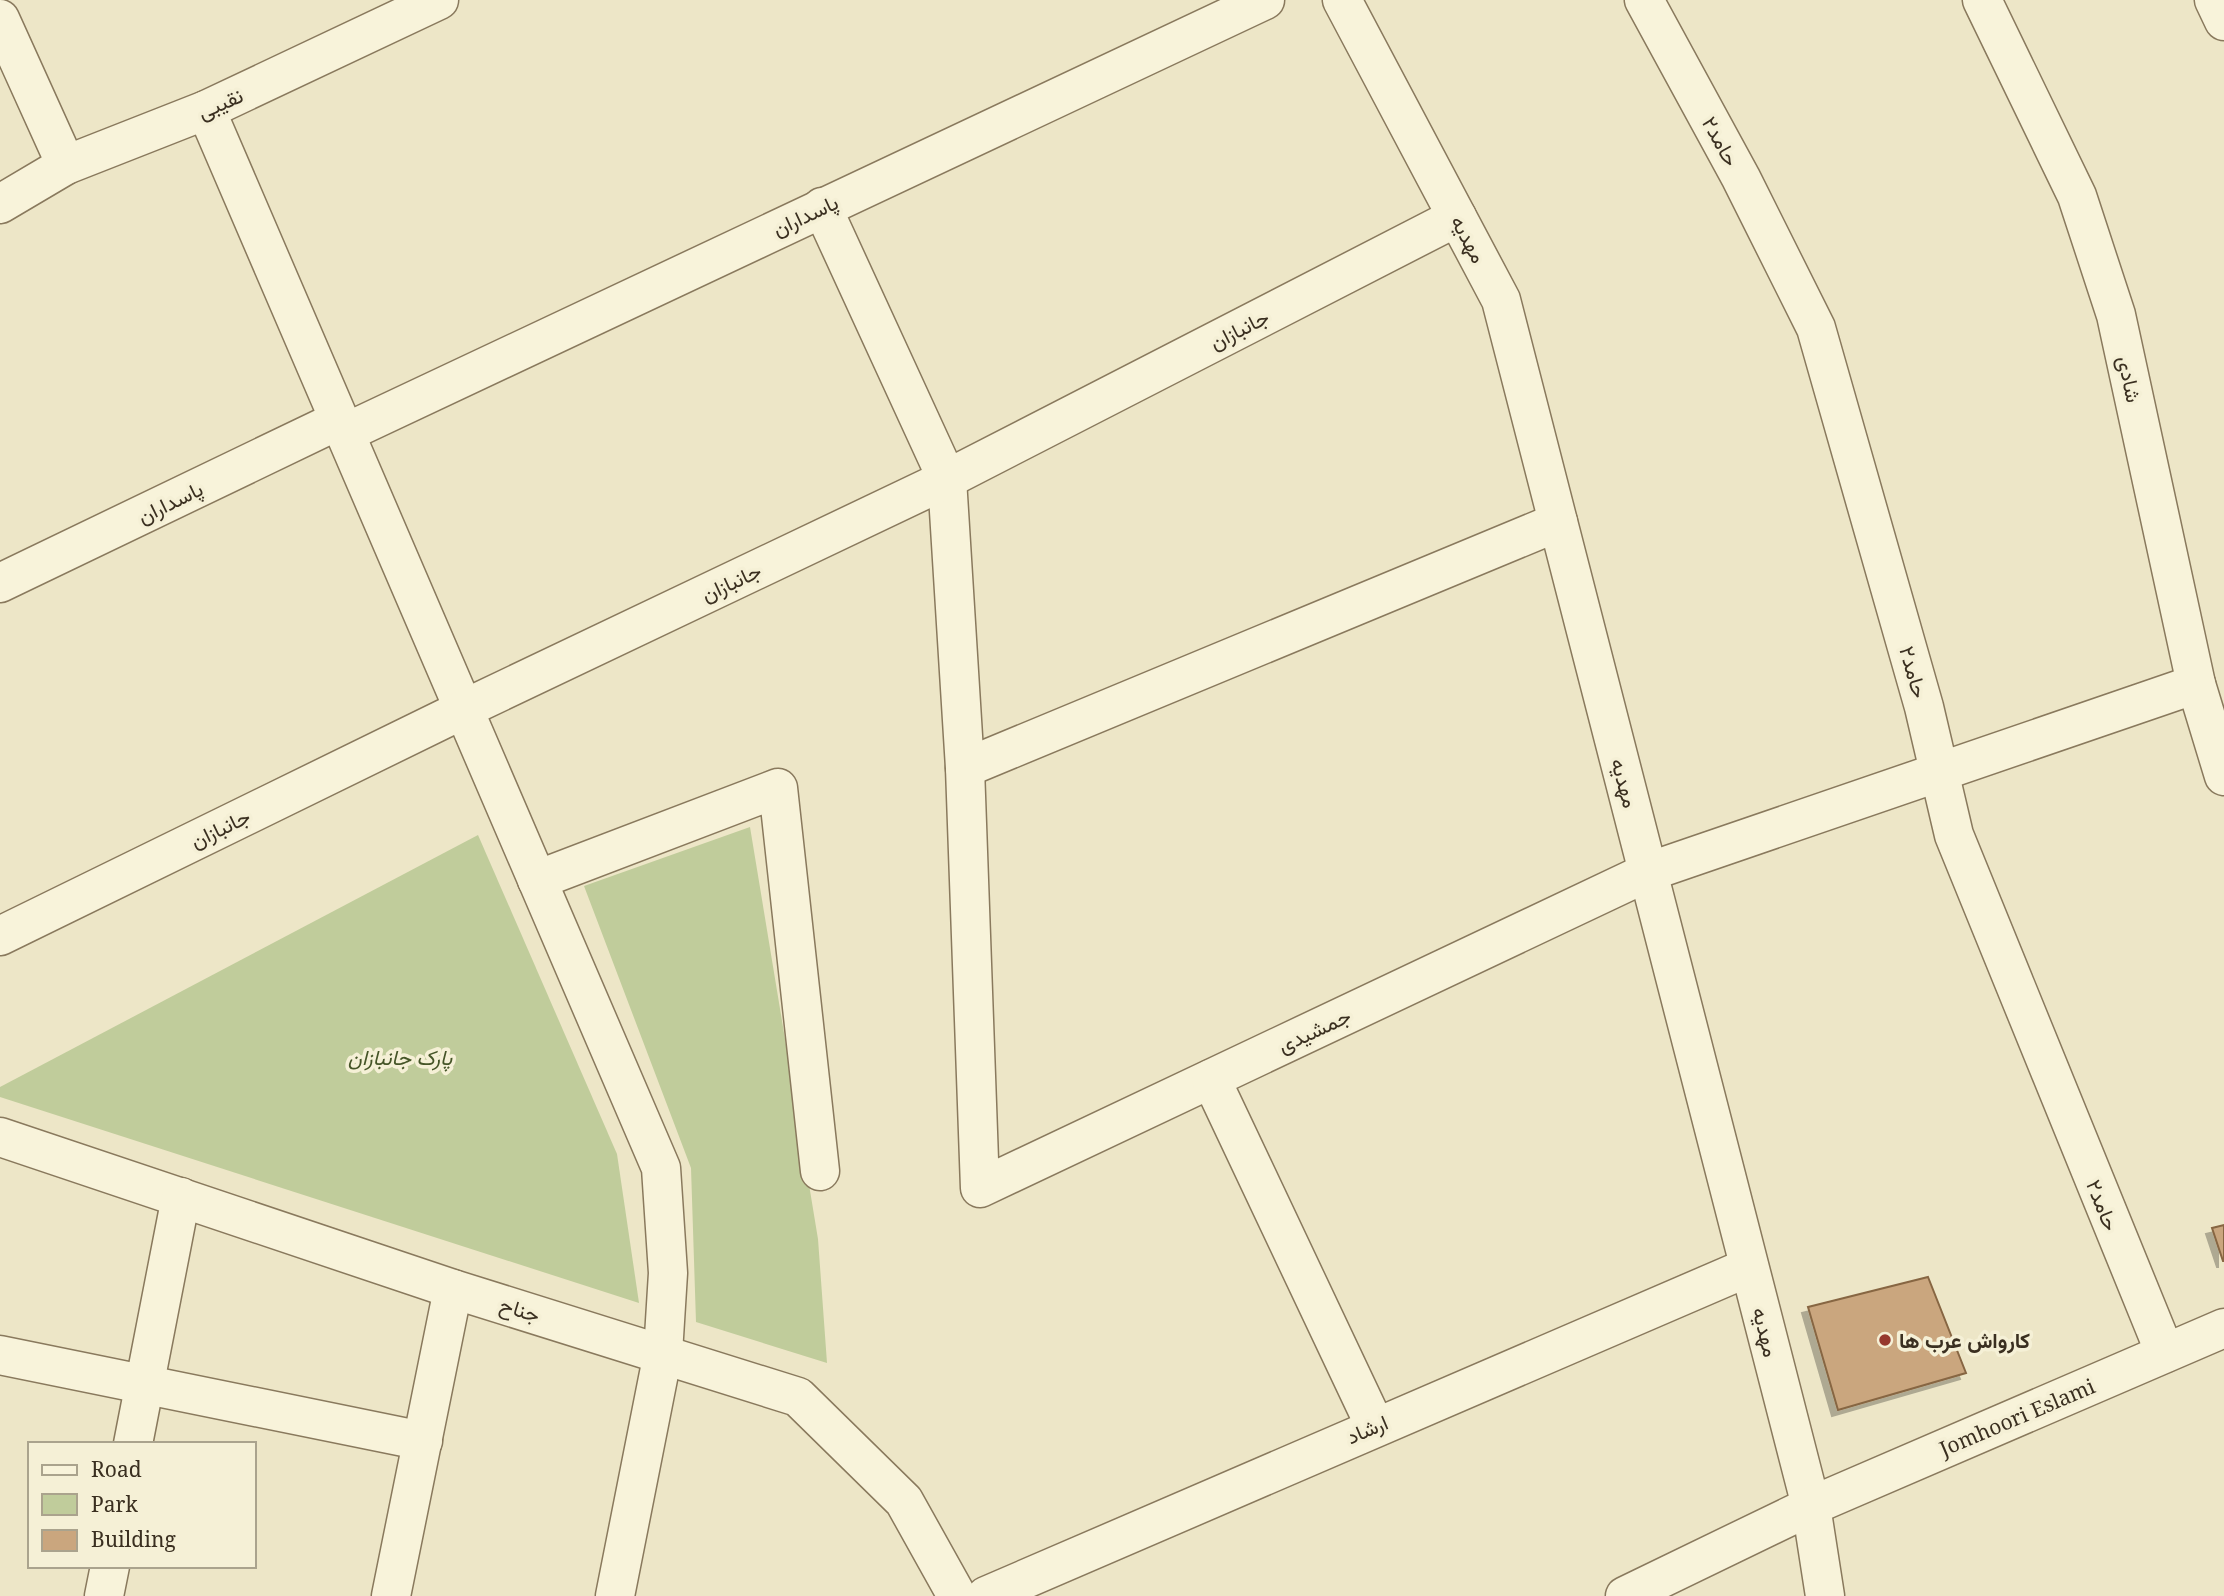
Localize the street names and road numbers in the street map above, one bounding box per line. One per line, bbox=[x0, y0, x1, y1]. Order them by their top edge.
street label: نقیبی bbox=[193, 81, 247, 125]
street label: حامد۲ bbox=[1696, 111, 1746, 171]
street label: پاسداران bbox=[768, 188, 843, 243]
street label: مهدیه bbox=[1445, 210, 1493, 268]
street label: جانبازان bbox=[1205, 302, 1273, 356]
street label: شادی bbox=[2111, 353, 2149, 405]
street label: پاسداران bbox=[133, 474, 208, 531]
street label: جانبازان bbox=[696, 556, 766, 608]
street label: حامد۲ bbox=[1893, 643, 1935, 701]
street label: مهدیه bbox=[1605, 755, 1645, 811]
street label: جانبازان bbox=[185, 802, 255, 854]
street label: جمشیدی bbox=[1273, 1001, 1355, 1059]
street label: حامد۲ bbox=[2080, 1175, 2126, 1235]
street label: جناح bbox=[496, 1290, 544, 1329]
street label: مهدیه bbox=[1746, 1304, 1786, 1360]
street label: Jomhoori Eslami bbox=[1934, 1371, 2099, 1463]
street label: ارشاد bbox=[1342, 1408, 1392, 1450]

